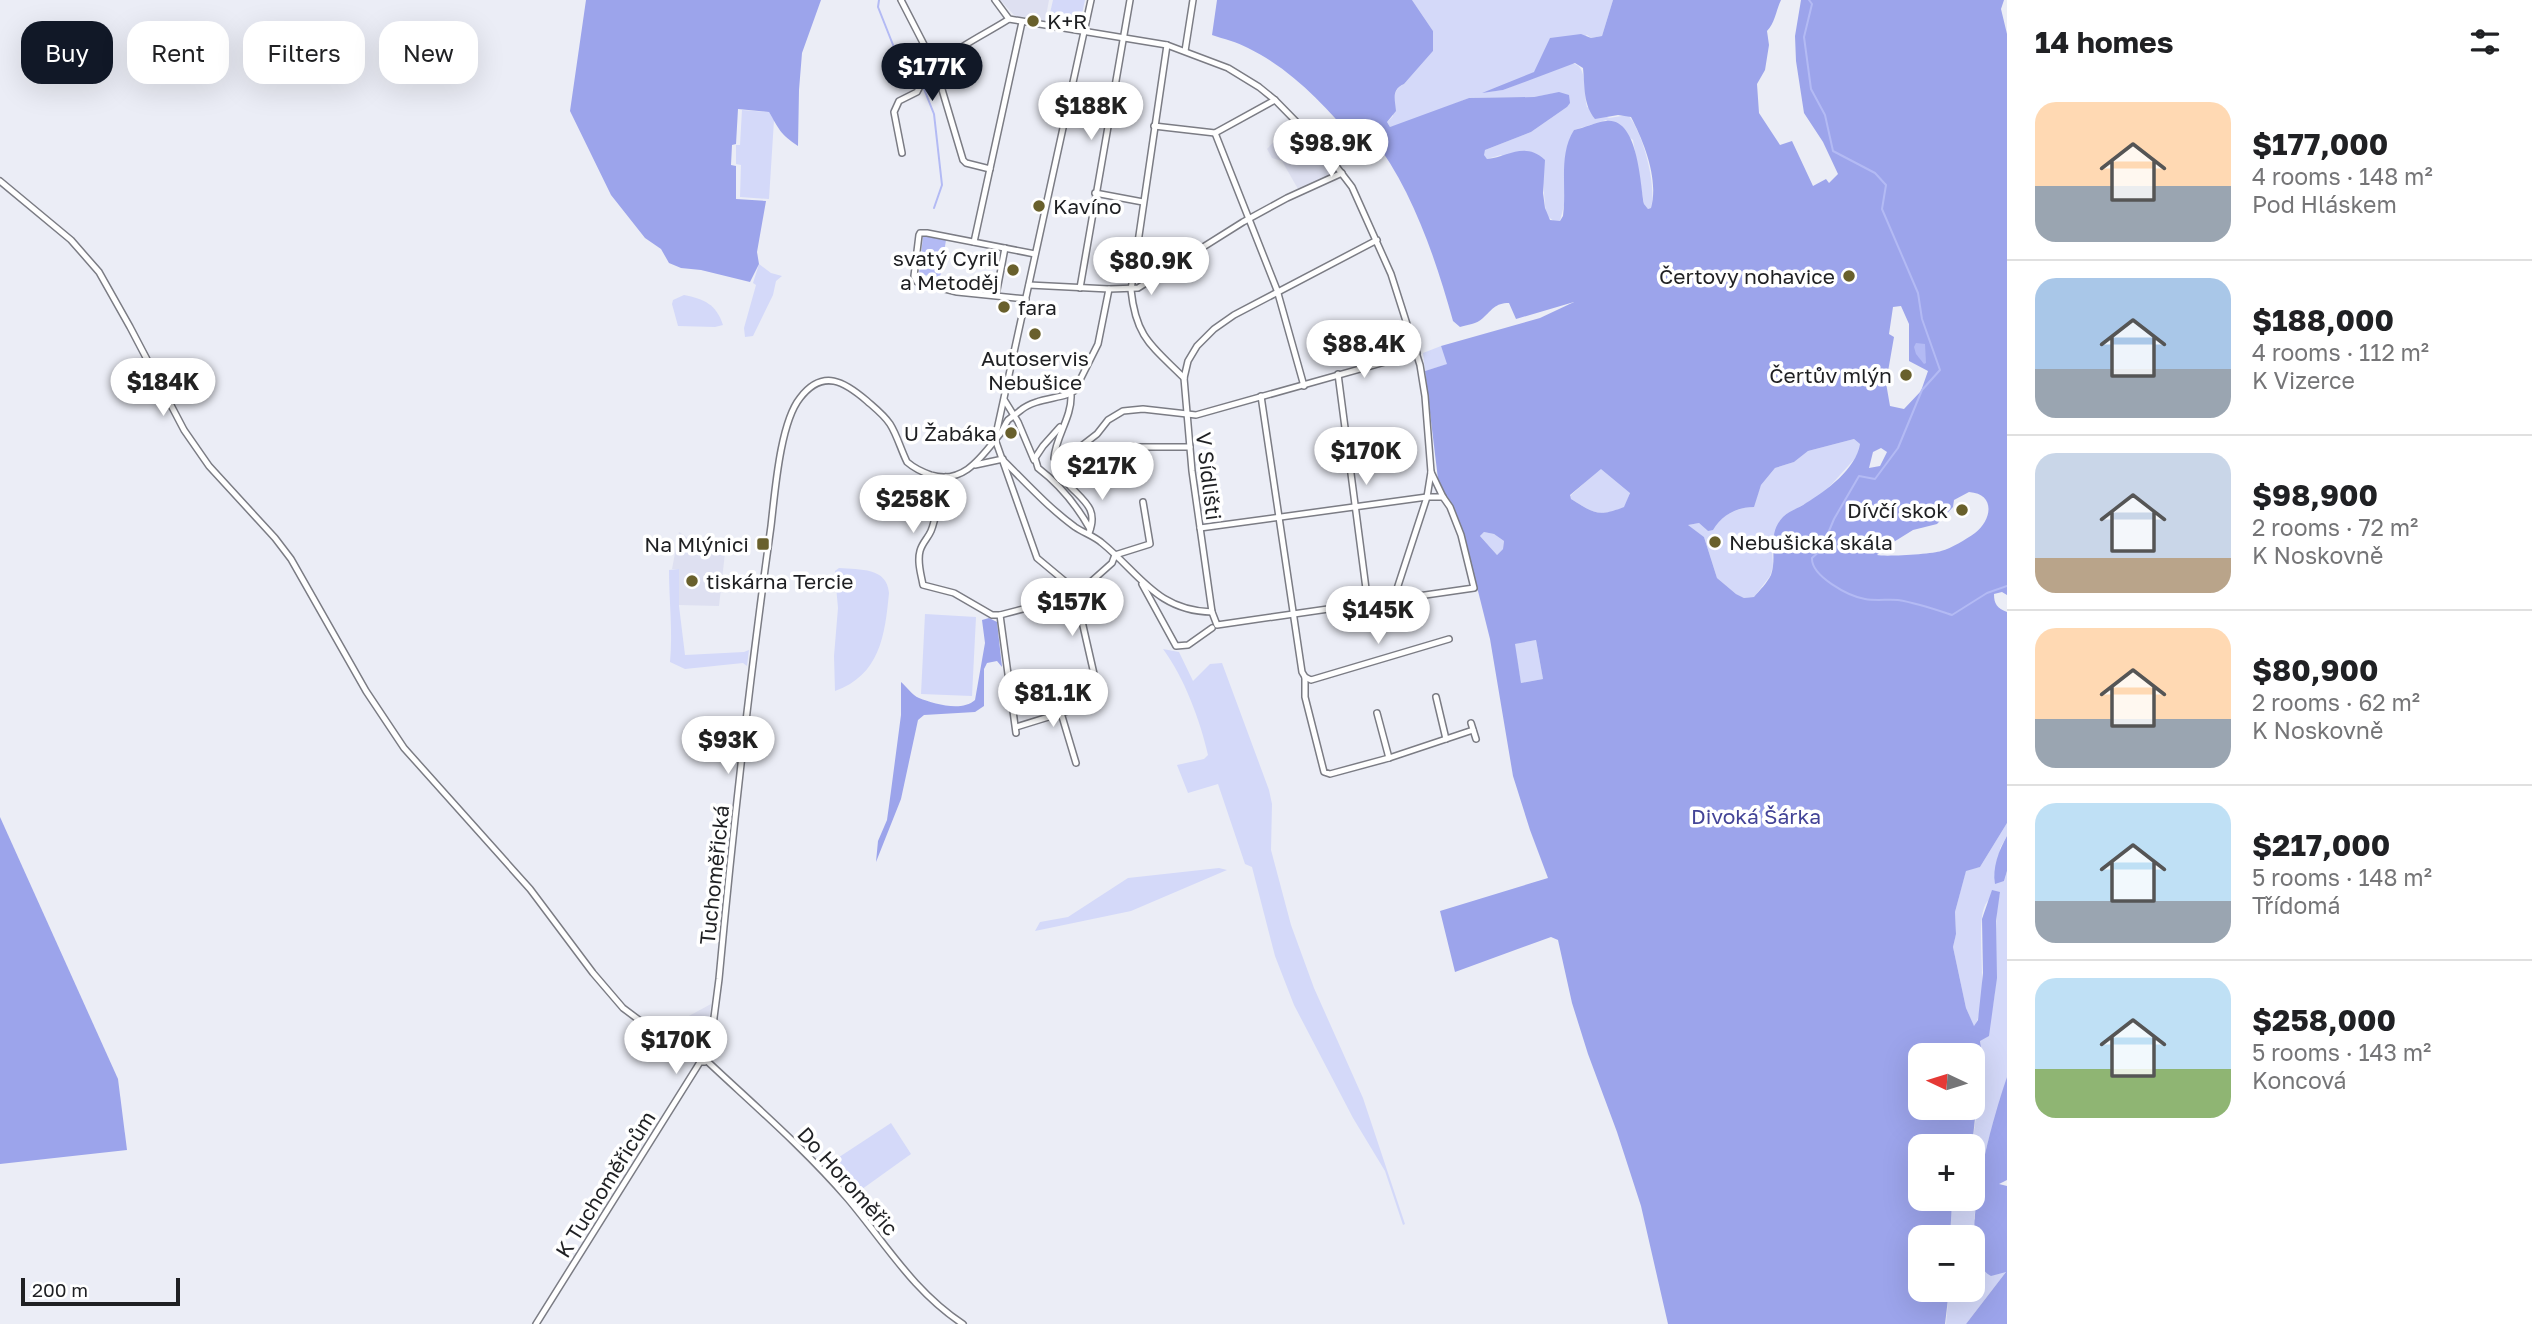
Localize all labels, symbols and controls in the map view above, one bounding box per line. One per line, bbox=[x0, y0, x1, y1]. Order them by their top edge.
place label: K+R bbox=[1047, 8, 1087, 34]
marker: K+R bbox=[1025, 13, 1041, 29]
chip: Buy bbox=[21, 21, 113, 84]
chip: Rent bbox=[127, 21, 229, 84]
chip: Filters bbox=[243, 21, 365, 84]
chip: New bbox=[379, 21, 478, 84]
icon: filters bbox=[2466, 23, 2504, 61]
text: 14 homes bbox=[2035, 24, 2174, 60]
pin: $177K bbox=[883, 43, 981, 103]
text: $177K bbox=[897, 52, 967, 80]
pin: $188K bbox=[1042, 82, 1140, 142]
text: $188K bbox=[1054, 91, 1128, 119]
pin: $98.9K bbox=[1274, 120, 1388, 179]
text: $177,000 bbox=[2252, 126, 2388, 162]
text: $98.9K bbox=[1289, 128, 1373, 156]
icon: home bbox=[2091, 130, 2175, 214]
text: 4 rooms · 148 m² bbox=[2252, 162, 2433, 190]
text: Pod Hláskem bbox=[2252, 190, 2397, 218]
place label: Kavíno bbox=[1053, 193, 1122, 219]
marker: Kavíno bbox=[1031, 198, 1047, 214]
pin: $80.9K bbox=[1094, 238, 1208, 297]
place label: svatý Cyril a Metoděj bbox=[893, 245, 999, 295]
text: $80.9K bbox=[1109, 246, 1193, 274]
marker: svatý Cyril a Metoděj bbox=[1005, 262, 1021, 278]
place label: Čertovy nohavice bbox=[1659, 263, 1835, 289]
marker: Čertovy nohavice bbox=[1841, 268, 1857, 284]
place label: fara bbox=[1018, 294, 1057, 320]
marker: fara bbox=[996, 299, 1012, 315]
text: $188,000 bbox=[2252, 302, 2394, 338]
icon: home bbox=[2091, 306, 2175, 390]
pin: $88.4K bbox=[1307, 320, 1421, 380]
marker: Autoservis Nebušice bbox=[1027, 326, 1043, 342]
text: $88.4K bbox=[1322, 329, 1406, 357]
text: 4 rooms · 112 m² bbox=[2252, 338, 2429, 366]
place label: Autoservis Nebušice bbox=[981, 345, 1089, 395]
pin: $184K bbox=[114, 358, 212, 418]
place label: Čertův mlýn bbox=[1769, 362, 1892, 388]
text: K Vizerce bbox=[2252, 366, 2355, 394]
text: $184K bbox=[126, 367, 200, 395]
marker: Čertův mlýn bbox=[1898, 367, 1914, 383]
place label: U Žabáka bbox=[904, 420, 997, 446]
marker: U Žabáka bbox=[1003, 425, 1019, 441]
pin: $170K bbox=[1317, 428, 1415, 487]
street label: V Sídlišti bbox=[1191, 430, 1227, 522]
text: $170K bbox=[1330, 436, 1402, 464]
pin: $217K bbox=[1053, 442, 1151, 502]
text: $217K bbox=[1067, 451, 1137, 479]
pin: $258K bbox=[864, 476, 962, 535]
text: $98,900 bbox=[2252, 477, 2378, 513]
icon: home bbox=[2091, 481, 2175, 565]
text: $258K bbox=[876, 484, 950, 512]
place label: Dívčí skok bbox=[1847, 497, 1948, 523]
marker: Dívčí skok bbox=[1954, 502, 1970, 518]
text: 2 rooms · 72 m² bbox=[2252, 513, 2418, 541]
place label: Nebušická skála bbox=[1729, 529, 1893, 555]
place label: Na Mlýnici bbox=[644, 531, 749, 557]
marker: Nebušická skála bbox=[1707, 534, 1723, 550]
marker: Na Mlýnici bbox=[755, 536, 771, 552]
text: K Noskovně bbox=[2252, 541, 2383, 569]
place label: tiskárna Tercie bbox=[706, 568, 853, 594]
marker: tiskárna Tercie bbox=[684, 573, 700, 589]
pin: $157K bbox=[1023, 578, 1121, 638]
pin: $145K bbox=[1329, 586, 1427, 646]
text: $157K bbox=[1037, 587, 1107, 615]
text: $145K bbox=[1342, 595, 1414, 623]
text: $80,900 bbox=[2252, 652, 2378, 688]
icon: home bbox=[2091, 656, 2175, 740]
pin: $81.1K bbox=[996, 670, 1110, 729]
text: $81.1K bbox=[1014, 678, 1092, 706]
text: 2 rooms · 62 m² bbox=[2252, 688, 2420, 716]
pin: $93K bbox=[687, 716, 769, 776]
text: K Noskovně bbox=[2252, 716, 2383, 744]
text: $93K bbox=[698, 725, 758, 753]
park label: Divoká Šárka bbox=[1691, 803, 1821, 829]
street label: Tuchoměřická bbox=[694, 804, 734, 946]
text: $217,000 bbox=[2252, 827, 2390, 863]
icon: home bbox=[2091, 831, 2175, 915]
text: 5 rooms · 148 m² bbox=[2252, 863, 2432, 891]
text: Třídomá bbox=[2252, 891, 2341, 919]
text: $258,000 bbox=[2252, 1002, 2396, 1038]
icon: home bbox=[2091, 1006, 2175, 1090]
pin: $170K bbox=[627, 1016, 725, 1076]
text: $170K bbox=[640, 1025, 712, 1053]
text: 5 rooms · 143 m² bbox=[2252, 1038, 2431, 1066]
north arrow bbox=[1908, 1043, 1984, 1120]
map controls bbox=[1908, 1043, 1985, 1302]
text: Koncová bbox=[2252, 1066, 2346, 1094]
street label: K Tuchoměřicům bbox=[549, 1106, 661, 1262]
street label: Do Horoměřic bbox=[792, 1121, 904, 1241]
button: + bbox=[1908, 1134, 1985, 1211]
button: − bbox=[1908, 1225, 1985, 1302]
scale bar bbox=[21, 1275, 180, 1307]
text: 200 m bbox=[32, 1278, 88, 1301]

